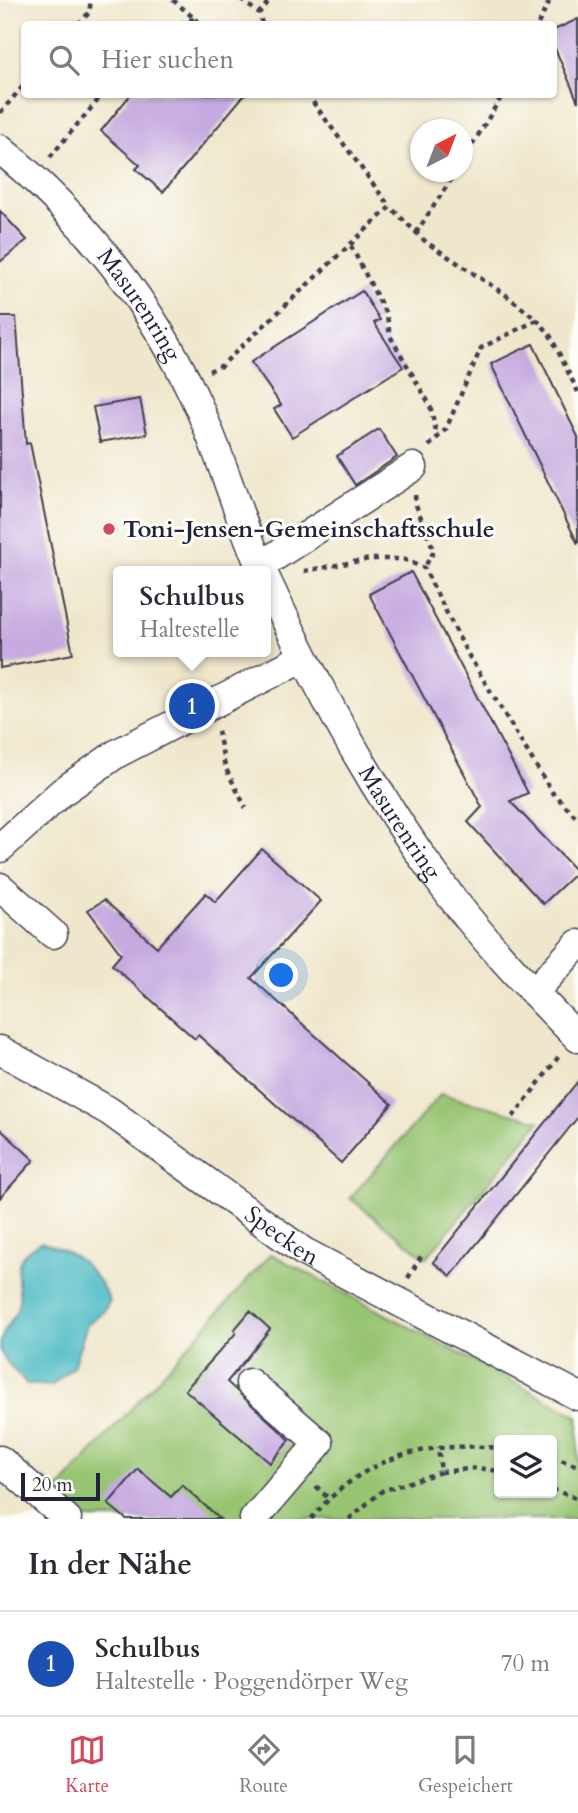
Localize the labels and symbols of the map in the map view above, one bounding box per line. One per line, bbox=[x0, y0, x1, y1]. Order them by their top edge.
north arrow bbox=[410, 119, 473, 182]
street label: Masurenring bbox=[90, 241, 190, 367]
place label: Toni-Jensen-Gemeinschaftsschule bbox=[123, 513, 495, 546]
marker: Toni-Jensen-Gemeinschaftsschule bbox=[101, 521, 117, 537]
pin: 1 bbox=[169, 680, 215, 732]
street label: Masurenring bbox=[350, 759, 450, 887]
your location bbox=[264, 958, 298, 992]
street label: Specken bbox=[238, 1198, 325, 1274]
scale bar bbox=[21, 1470, 100, 1502]

